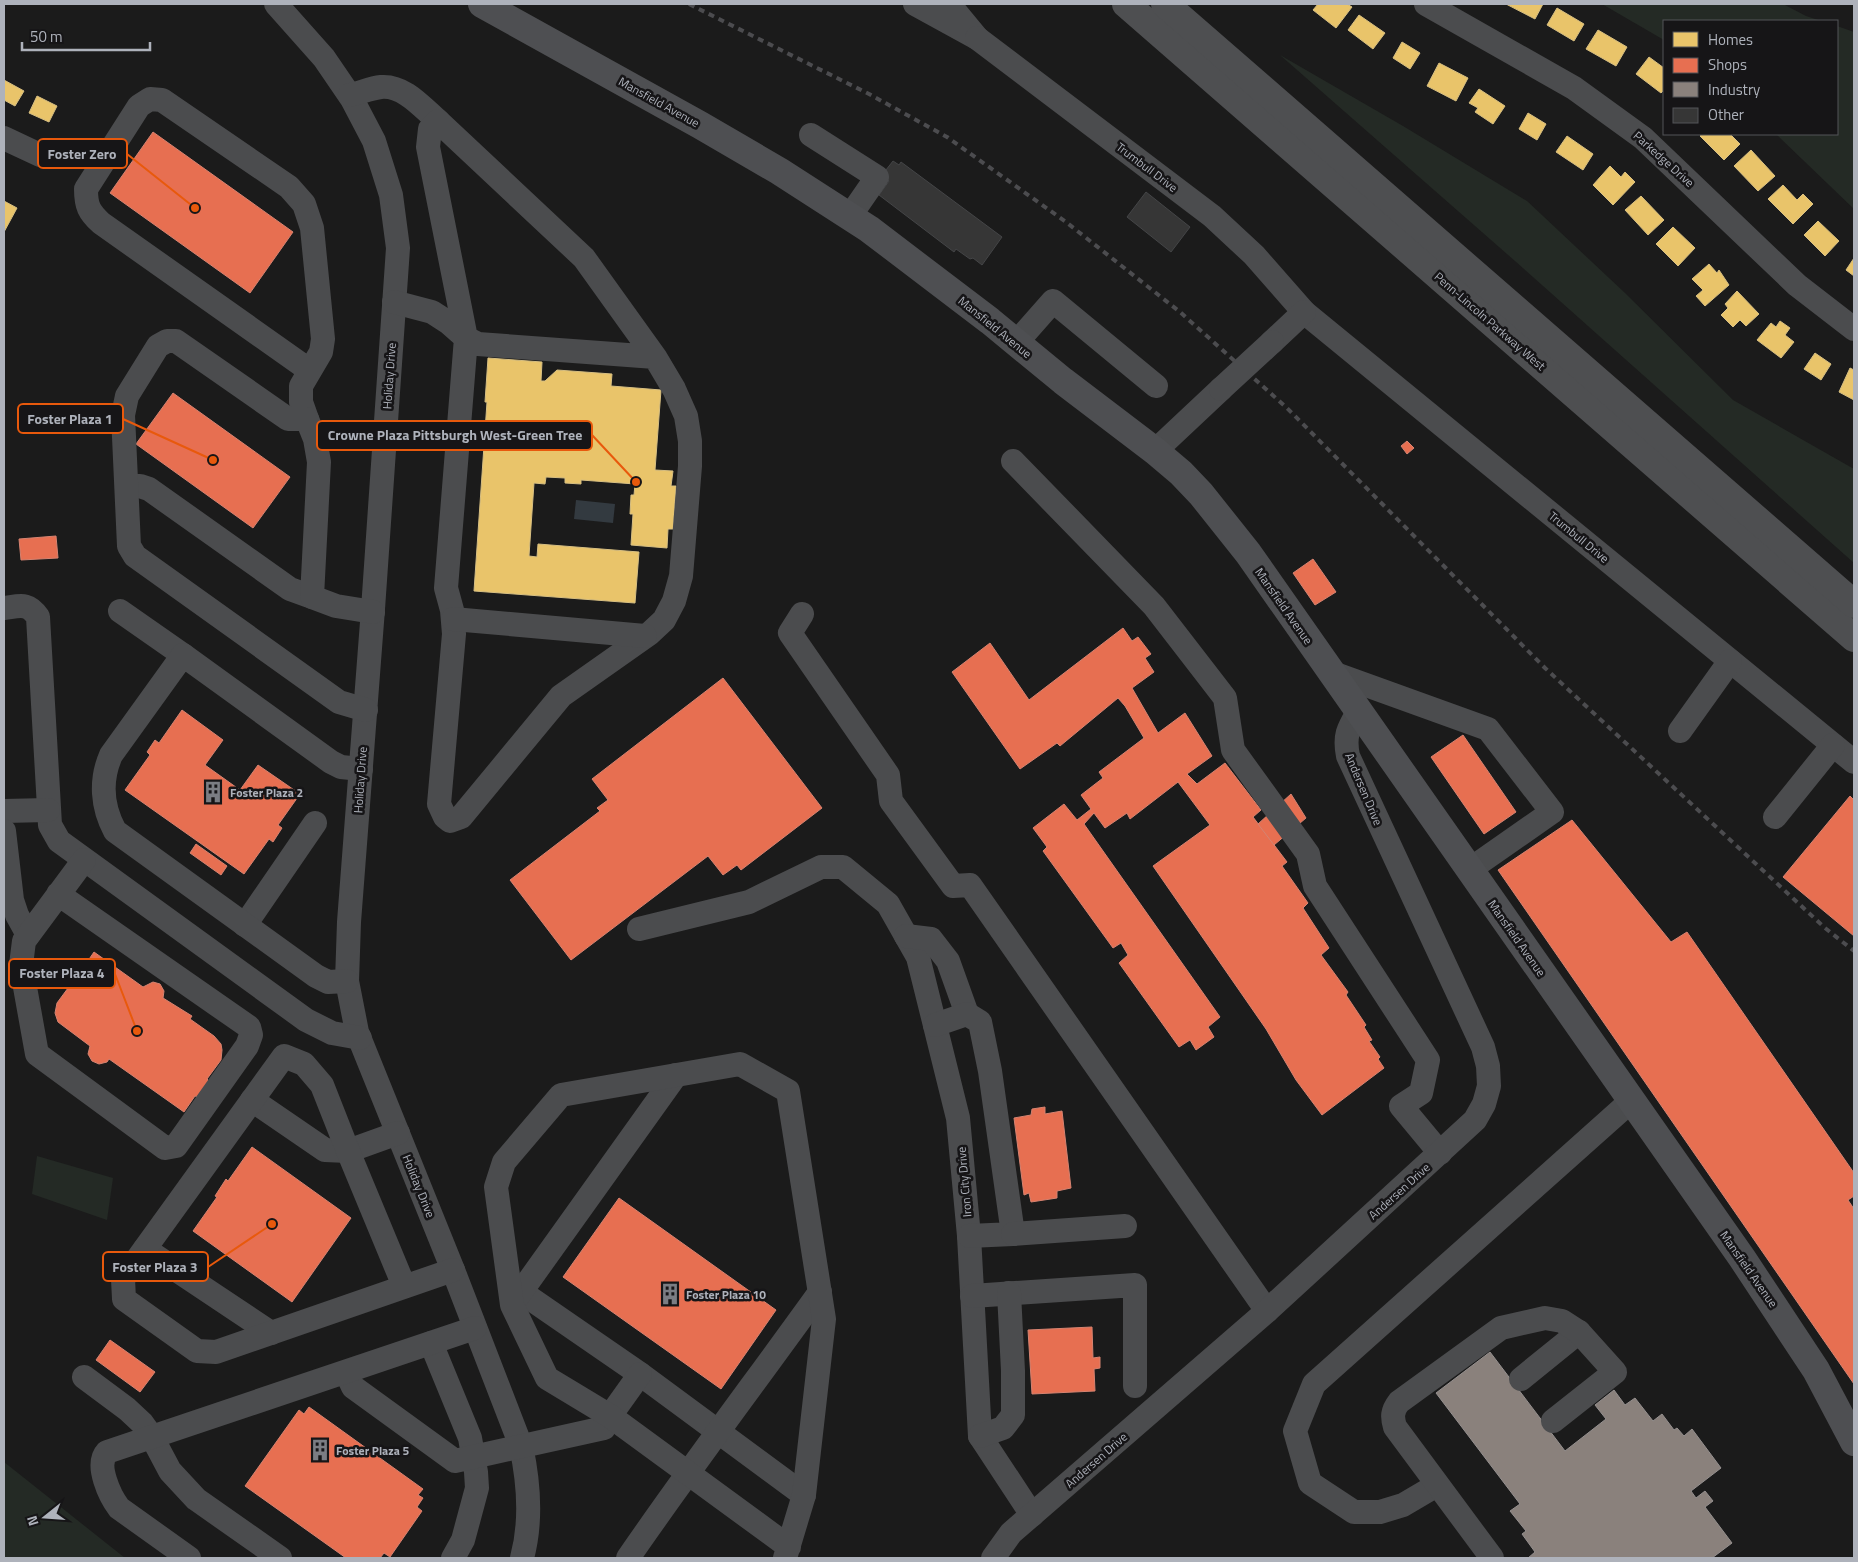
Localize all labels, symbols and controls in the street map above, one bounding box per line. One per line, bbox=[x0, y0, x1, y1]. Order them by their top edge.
scale bar bbox=[22, 20, 150, 52]
legend bbox=[1663, 20, 1838, 135]
text: 50 m bbox=[30, 25, 63, 48]
text: Homes bbox=[1708, 28, 1753, 51]
text: Shops bbox=[1708, 53, 1747, 76]
street label: Mansfield Avenue bbox=[615, 72, 703, 132]
text: Industry bbox=[1708, 78, 1760, 101]
text: Other bbox=[1708, 103, 1744, 126]
street label: Parkedge Drive bbox=[1629, 126, 1699, 192]
street label: Trumbull Drive bbox=[1112, 137, 1182, 197]
callout: Foster Zero bbox=[38, 139, 127, 168]
text: Foster Zero bbox=[48, 143, 116, 164]
street label: Penn-Lincoln Parkway West bbox=[1430, 267, 1550, 375]
street label: Mansfield Avenue bbox=[954, 291, 1036, 363]
street label: Holiday Drive bbox=[377, 342, 401, 410]
callout: Foster Plaza 1 bbox=[18, 404, 123, 433]
text: Foster Plaza 1 bbox=[27, 408, 113, 429]
callout: Crowne Plaza Pittsburgh West-Green Tree bbox=[317, 421, 592, 450]
text: Crowne Plaza Pittsburgh West-Green Tree bbox=[328, 424, 582, 445]
street label: Trumbull Drive bbox=[1545, 507, 1613, 567]
street label: Mansfield Avenue bbox=[1250, 564, 1318, 648]
street label: Holiday Drive bbox=[348, 746, 372, 814]
street label: Andersen Drive bbox=[1340, 750, 1388, 828]
building icon: Foster Plaza 2 bbox=[200, 779, 226, 805]
place label: Foster Plaza 2 bbox=[230, 783, 303, 802]
street label: Mansfield Avenue bbox=[1483, 896, 1551, 980]
callout: Foster Plaza 4 bbox=[9, 959, 115, 988]
text: Foster Plaza 4 bbox=[19, 962, 105, 983]
street label: Iron City Drive bbox=[951, 1146, 977, 1218]
street label: Holiday Drive bbox=[398, 1151, 440, 1221]
street label: Andersen Drive bbox=[1364, 1158, 1434, 1224]
street label: Mansfield Avenue bbox=[1715, 1227, 1783, 1311]
callout: Foster Plaza 3 bbox=[103, 1252, 208, 1281]
text: Foster Plaza 3 bbox=[112, 1256, 198, 1277]
building icon: Foster Plaza 10 bbox=[657, 1281, 683, 1307]
place label: Foster Plaza 10 bbox=[686, 1285, 766, 1304]
street label: Andersen Drive bbox=[1061, 1428, 1131, 1492]
building icon: Foster Plaza 5 bbox=[307, 1437, 333, 1463]
place label: Foster Plaza 5 bbox=[336, 1441, 409, 1460]
north arrow bbox=[20, 1492, 70, 1542]
text: N bbox=[21, 1513, 44, 1529]

